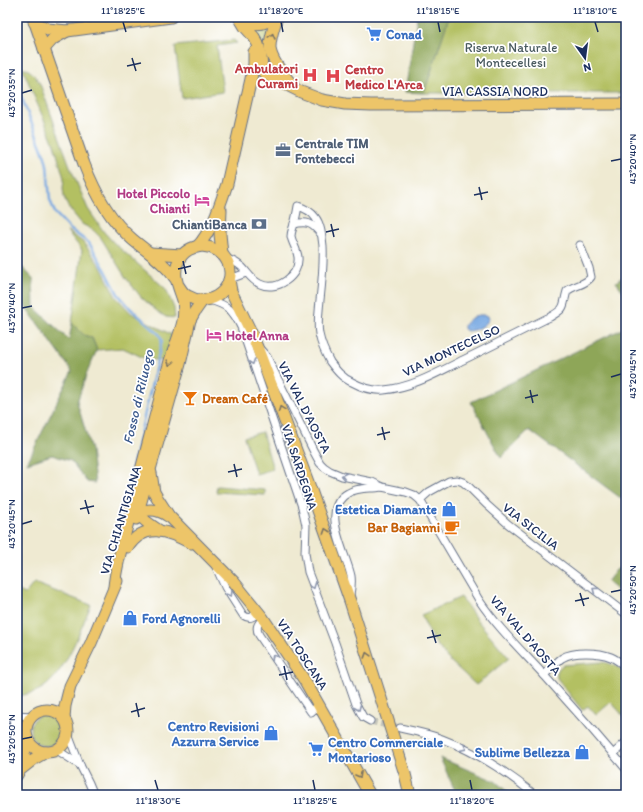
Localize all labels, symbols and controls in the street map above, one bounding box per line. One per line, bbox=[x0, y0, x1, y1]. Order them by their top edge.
text: 11°18'25"E bbox=[101, 4, 145, 17]
text: 11°18'20"E bbox=[259, 4, 304, 17]
text: 11°18'15"E bbox=[416, 4, 460, 17]
text: 11°18'10"E bbox=[573, 4, 618, 17]
supermarket icon: Conad bbox=[365, 25, 383, 43]
place label: Conad bbox=[386, 27, 423, 42]
one-way arrow bbox=[267, 33, 276, 40]
north arrow bbox=[565, 38, 605, 78]
park label: Riserva Naturale Montecellesi bbox=[465, 40, 557, 70]
text: N bbox=[582, 60, 592, 74]
place label: Ambulatori Curami bbox=[234, 61, 298, 91]
place label: Centro Medico L'Arca bbox=[345, 62, 423, 92]
hospital icon: Ambulatori Curami bbox=[301, 66, 319, 84]
hospital icon: Centro Medico L'Arca bbox=[324, 67, 342, 85]
text: 43°20'35"N bbox=[5, 68, 18, 117]
street label: VIA CASSIA NORD bbox=[442, 84, 548, 99]
text: 43°20'40"N bbox=[626, 134, 639, 184]
place label: Centrale TIM Fontebecci bbox=[295, 136, 369, 166]
office icon: Centrale TIM Fontebecci bbox=[274, 141, 292, 159]
place label: Hotel Piccolo Chianti bbox=[117, 186, 190, 216]
hotel icon: Hotel Piccolo Chianti bbox=[193, 191, 211, 209]
bank icon: ChiantiBanca bbox=[250, 215, 268, 233]
place label: ChiantiBanca bbox=[172, 217, 248, 232]
text: 43°20'40"N bbox=[5, 283, 18, 333]
street label: VIA MONTECELSO bbox=[400, 321, 502, 380]
hotel icon: Hotel Anna bbox=[205, 326, 223, 344]
place label: Hotel Anna bbox=[226, 328, 289, 343]
water label: Fosso di Riluogo bbox=[119, 348, 158, 446]
text: 43°20'45"N bbox=[626, 349, 639, 399]
one-way arrow bbox=[248, 358, 256, 365]
street label: VIA VAL D'AOSTA bbox=[275, 359, 334, 456]
one-way arrow bbox=[166, 360, 175, 367]
bar icon: Dream Café bbox=[181, 389, 199, 407]
place label: Dream Café bbox=[202, 391, 268, 406]
one-way arrow bbox=[277, 406, 285, 413]
street label: VIA SARDEGNA bbox=[279, 422, 321, 513]
street label: VIA CHIANTIGIANA bbox=[97, 463, 144, 576]
one-way arrow bbox=[341, 472, 348, 481]
text: 43°20'45"N bbox=[5, 499, 18, 549]
shop icon: Estetica Diamante bbox=[440, 500, 458, 518]
street label: VIA SICILIA bbox=[500, 500, 562, 553]
place label: Estetica Diamante bbox=[335, 502, 437, 517]
cafe icon: Bar Bagianni bbox=[443, 518, 461, 536]
place label: Bar Bagianni bbox=[367, 520, 440, 536]
one-way arrow bbox=[322, 528, 330, 535]
text: 43°20'50"N bbox=[626, 565, 639, 615]
one-way arrow bbox=[309, 582, 317, 589]
one-way arrow bbox=[592, 588, 599, 595]
one-way arrow bbox=[225, 590, 232, 597]
street label: VIA VAL D'AOSTA bbox=[487, 592, 565, 679]
shop icon: Ford Agnorelli bbox=[121, 609, 139, 627]
place label: Ford Agnorelli bbox=[142, 611, 221, 627]
street label: VIA TOSCANA bbox=[274, 616, 331, 693]
one-way arrow bbox=[363, 651, 371, 658]
one-way arrow bbox=[272, 654, 279, 661]
one-way arrow bbox=[353, 703, 361, 711]
text: 43°20'50"N bbox=[5, 714, 18, 764]
place label: Centro Revisioni Azzurra Service bbox=[168, 719, 259, 749]
shop icon: Centro Revisioni Azzurra Service bbox=[262, 724, 280, 742]
place label: Centro Commerciale Montarioso bbox=[328, 735, 443, 765]
supermarket icon: Centro Commerciale Montarioso bbox=[307, 740, 325, 758]
one-way arrow bbox=[459, 743, 467, 751]
shop icon: Sublime Bellezza bbox=[573, 743, 591, 761]
place label: Sublime Bellezza bbox=[475, 745, 570, 760]
one-way arrow bbox=[355, 771, 362, 778]
text: 11°18'30"E bbox=[136, 794, 181, 807]
text: 11°18'25"E bbox=[293, 794, 337, 807]
text: 11°18'20"E bbox=[450, 794, 495, 807]

